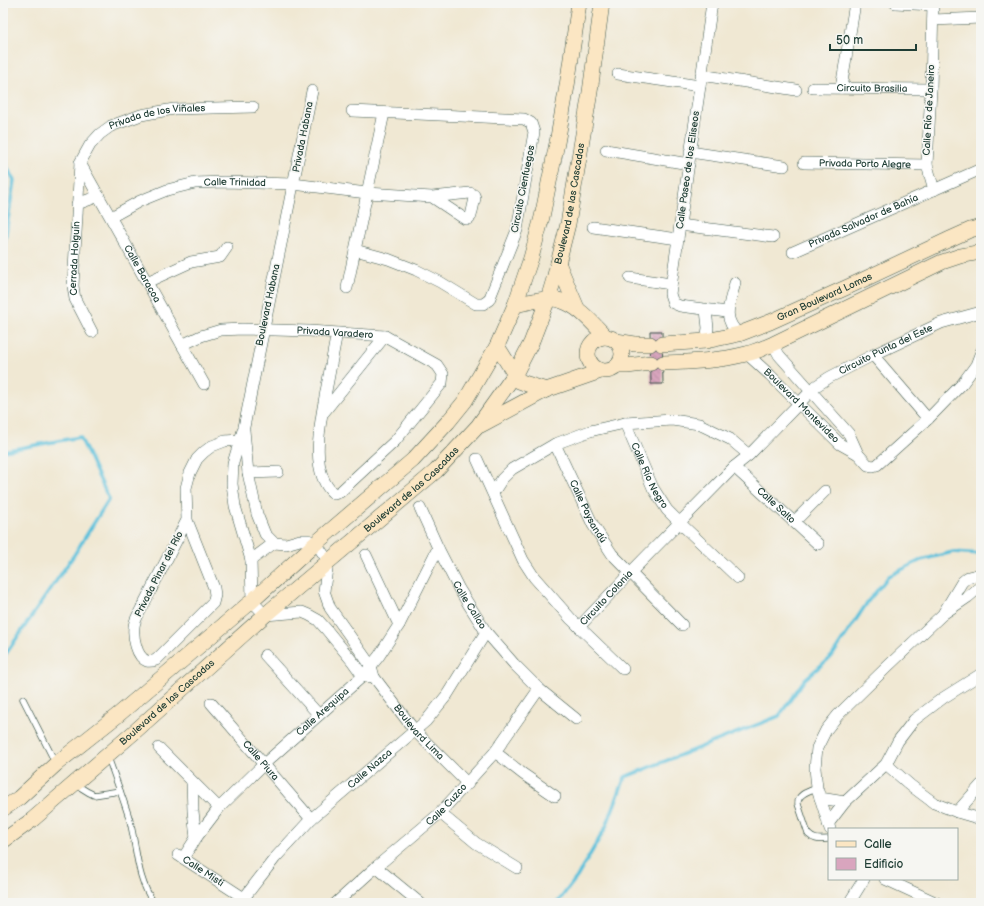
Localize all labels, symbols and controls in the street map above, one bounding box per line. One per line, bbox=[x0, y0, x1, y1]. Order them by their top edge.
scale bar bbox=[830, 26, 916, 52]
text: 50 m bbox=[836, 33, 863, 48]
street label: Calle Río de Janeiro bbox=[921, 64, 937, 156]
street label: Circuito Brasilia bbox=[837, 82, 908, 95]
street label: Privada Habana bbox=[290, 100, 316, 173]
street label: Privada de los Viñales bbox=[107, 102, 206, 132]
street label: Calle Paseo de los Eliseos bbox=[674, 110, 702, 230]
street label: Boulevard de las Cascadas bbox=[552, 142, 587, 266]
street label: Circuito Cienfuegos bbox=[509, 144, 537, 234]
street label: Privada Porto Alegre bbox=[819, 157, 911, 171]
street label: Calle Trinidad bbox=[204, 176, 266, 189]
street label: Privada Salvador de Bahía bbox=[807, 191, 920, 250]
street label: Cerrada Holguín bbox=[67, 220, 83, 296]
street label: Calle Baracoa bbox=[121, 243, 163, 305]
street label: Boulevard Habana bbox=[253, 262, 283, 347]
street label: Gran Boulevard Lomas bbox=[775, 270, 874, 324]
street label: Circuito Punta del Este bbox=[837, 322, 935, 377]
street label: Privada Varadero bbox=[296, 325, 374, 341]
street label: Boulevard Montevideo bbox=[761, 366, 842, 446]
street label: Calle Río Negro bbox=[628, 441, 671, 511]
street label: Boulevard de las Cascadas bbox=[361, 444, 462, 535]
street label: Calle Paysandú bbox=[567, 478, 609, 545]
street label: Calle Salto bbox=[754, 485, 798, 526]
street label: Privada Pinar del Río bbox=[132, 529, 186, 619]
street label: Circuito Colonia bbox=[578, 568, 636, 628]
street label: Calle Callao bbox=[450, 579, 489, 632]
street label: Boulevard de las Cascadas bbox=[117, 657, 217, 748]
street label: Calle Arequipa bbox=[294, 685, 352, 739]
street label: Boulevard Lima bbox=[391, 702, 447, 763]
street label: Calle Piura bbox=[240, 738, 281, 783]
street label: Calle Nazca bbox=[345, 746, 395, 791]
street label: Calle Cuzco bbox=[423, 781, 470, 828]
legend bbox=[828, 828, 958, 880]
text: Calle bbox=[864, 837, 892, 852]
street label: Calle Misti bbox=[180, 853, 226, 889]
text: Edificio bbox=[864, 857, 904, 872]

